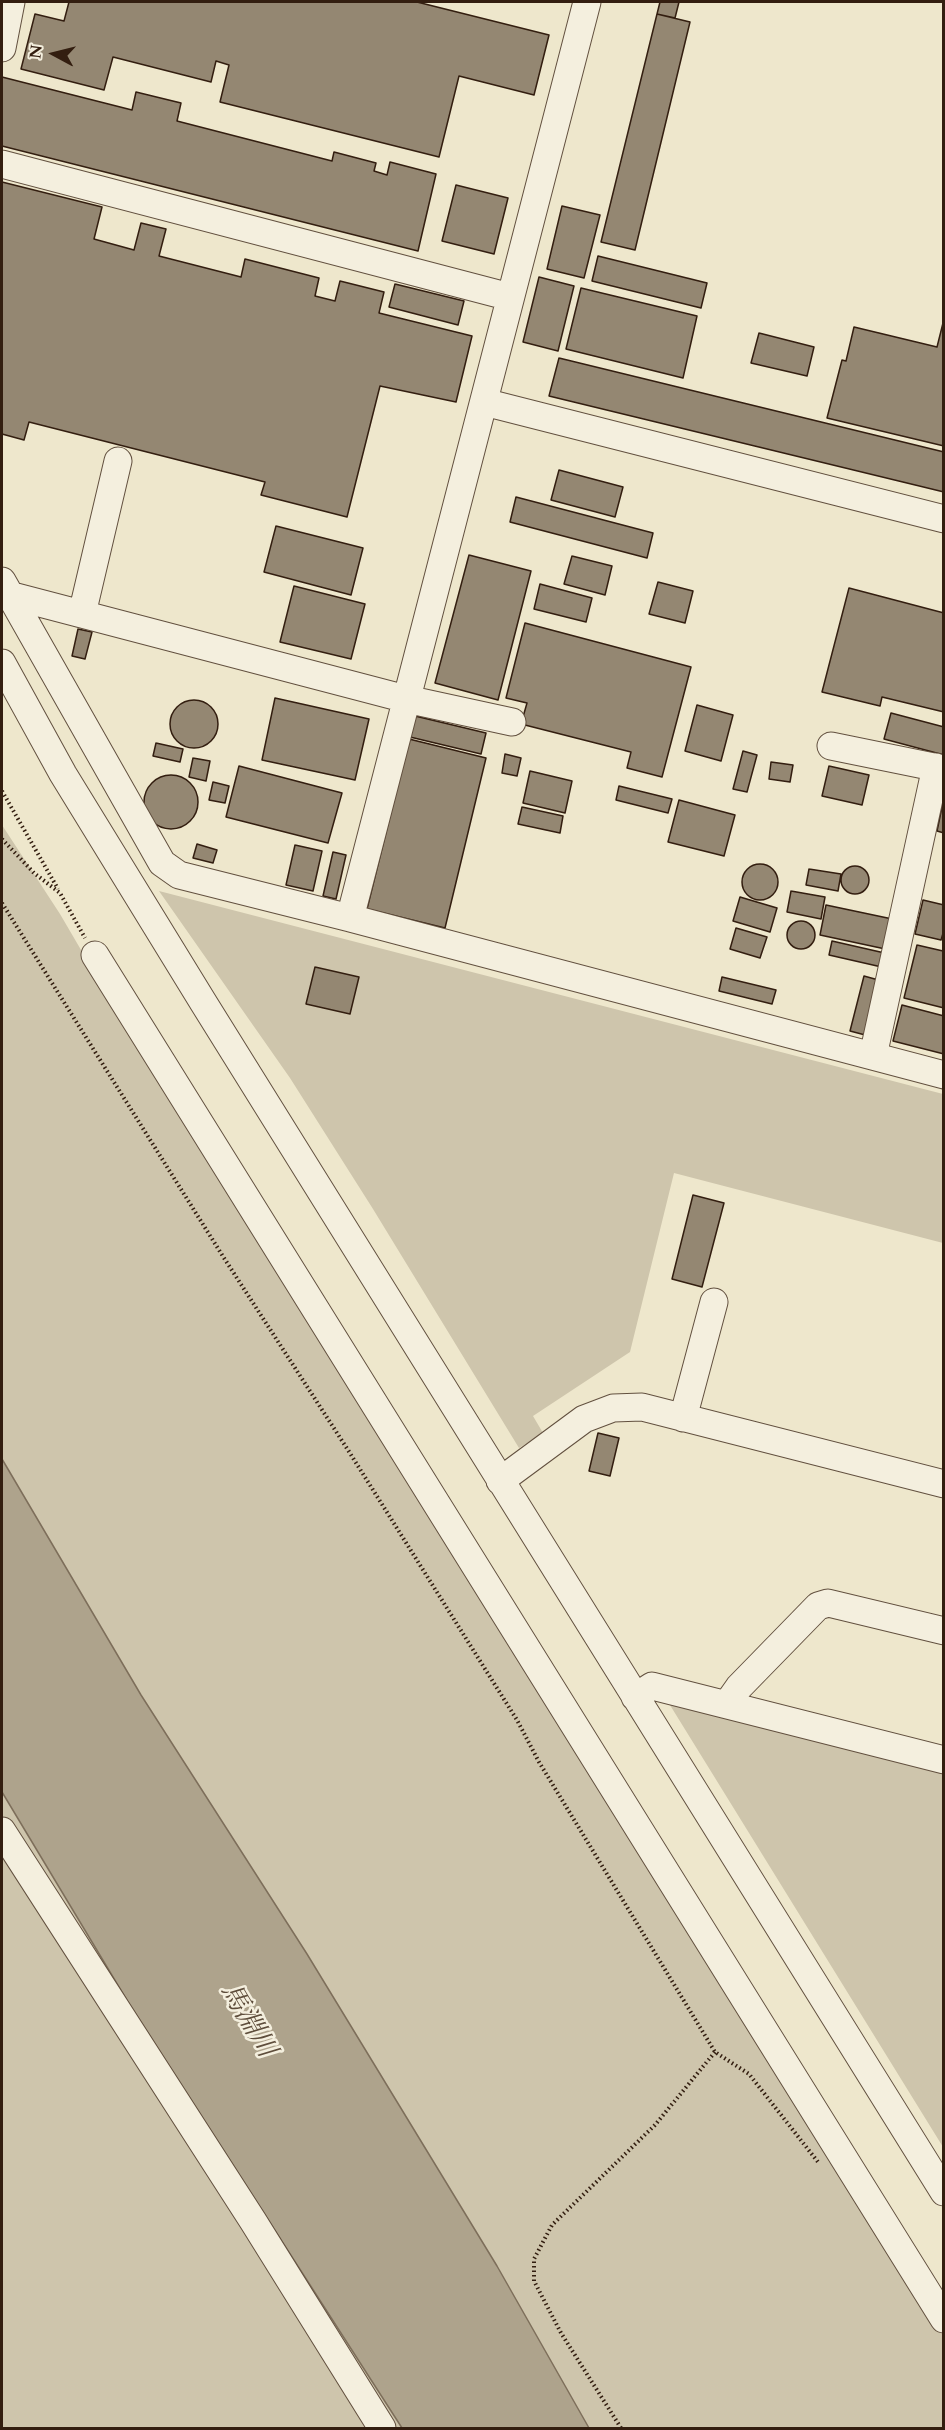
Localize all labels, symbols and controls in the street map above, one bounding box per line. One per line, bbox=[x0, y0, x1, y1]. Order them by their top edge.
north arrow bbox=[24, 24, 84, 84]
text: N bbox=[24, 44, 48, 60]
water label: 馬淵川 bbox=[212, 1978, 282, 2064]

